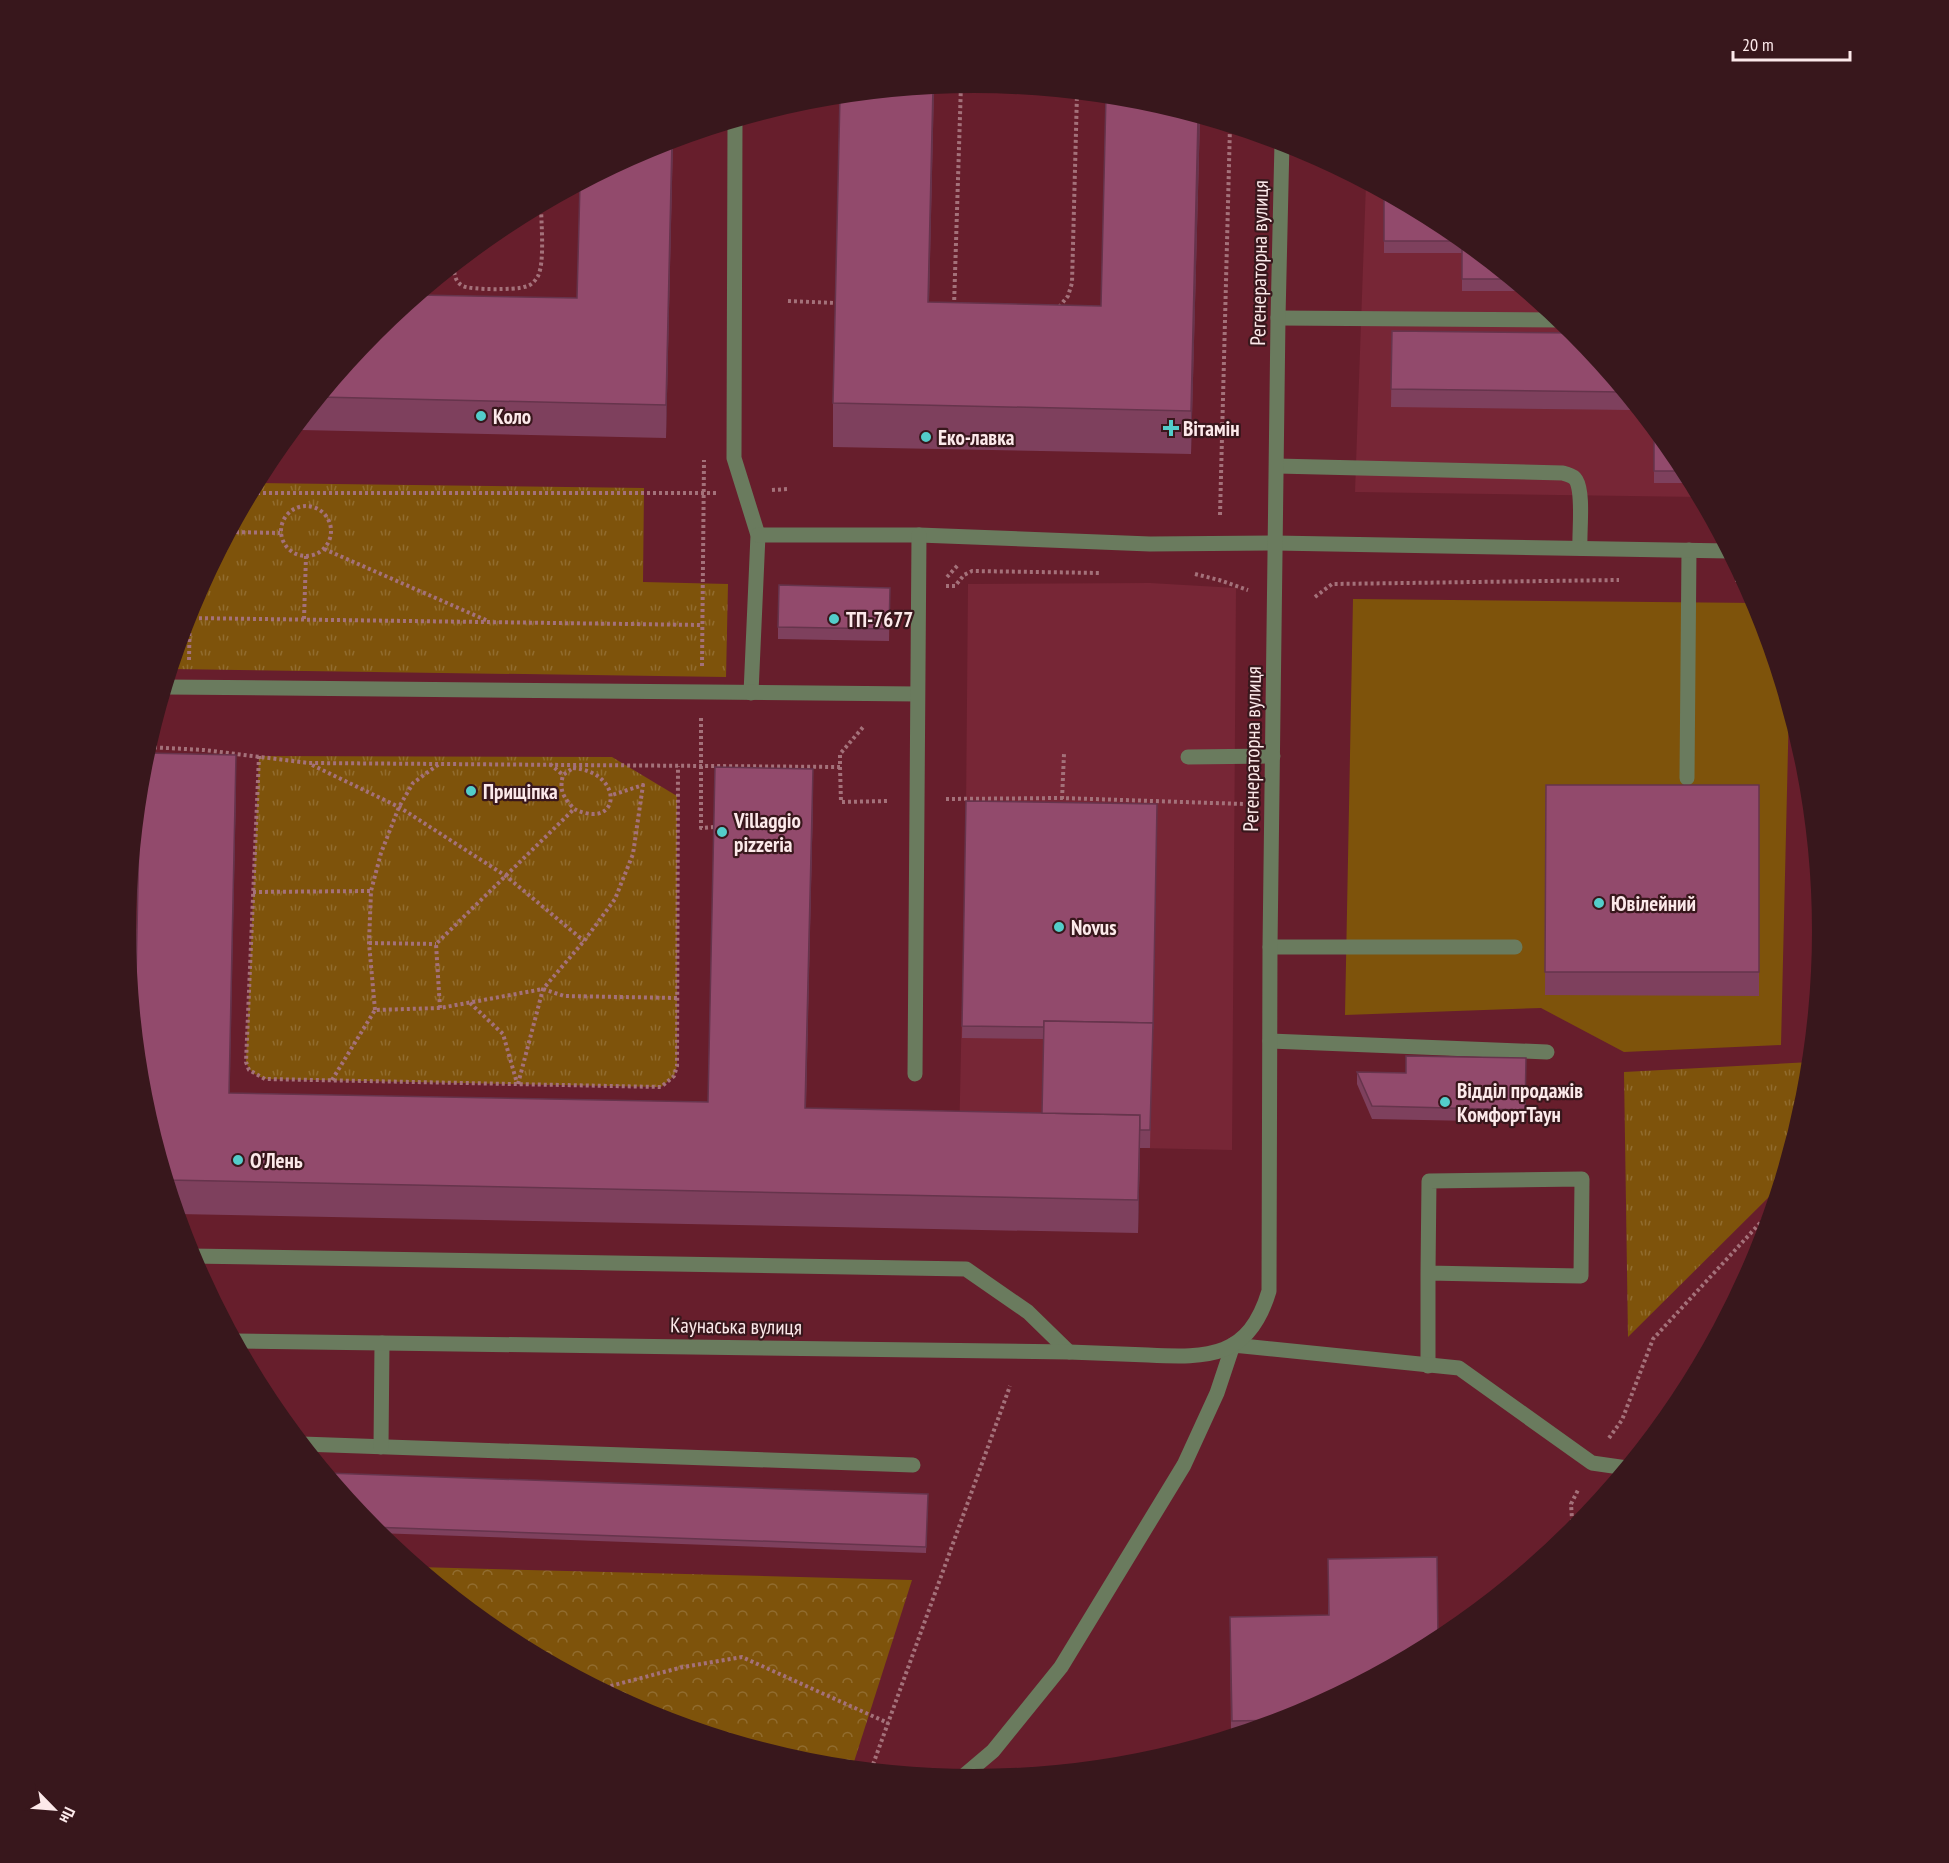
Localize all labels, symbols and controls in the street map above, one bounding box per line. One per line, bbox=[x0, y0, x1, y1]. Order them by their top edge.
scale bar bbox=[1733, 24, 1850, 62]
text: 20 m bbox=[1742, 33, 1774, 56]
street label: Регенераторна вулиця bbox=[1244, 180, 1274, 346]
place label: Коло bbox=[493, 403, 531, 430]
marker: Коло bbox=[474, 409, 488, 423]
place label: Вітамін bbox=[1183, 415, 1240, 442]
marker: Вітамін bbox=[1164, 421, 1178, 435]
place label: Еко-лавка bbox=[938, 424, 1015, 451]
marker: Еко-лавка bbox=[919, 430, 933, 444]
place label: ТП-7677 bbox=[846, 606, 913, 633]
marker: ТП-7677 bbox=[827, 612, 841, 626]
street label: Регенераторна вулиця bbox=[1237, 666, 1267, 832]
place label: Прищіпка bbox=[483, 778, 558, 805]
marker: Прищіпка bbox=[464, 784, 478, 798]
place label: Villaggio pizzeria bbox=[733, 807, 801, 858]
marker: Villaggio pizzeria bbox=[715, 825, 729, 839]
place label: Ювілейний bbox=[1611, 890, 1696, 917]
marker: Ювілейний bbox=[1592, 896, 1606, 910]
place label: Novus bbox=[1071, 914, 1117, 941]
marker: Novus bbox=[1052, 920, 1066, 934]
place label: Відділ продажів КомфортТаун bbox=[1457, 1077, 1583, 1128]
marker: Відділ продажів КомфортТаун bbox=[1438, 1095, 1452, 1109]
place label: О'Лень bbox=[250, 1147, 303, 1174]
marker: О'Лень bbox=[231, 1153, 245, 1167]
street label: Каунаська вулиця bbox=[670, 1311, 802, 1341]
north arrow bbox=[24, 1779, 84, 1839]
text: Пн bbox=[55, 1804, 80, 1827]

